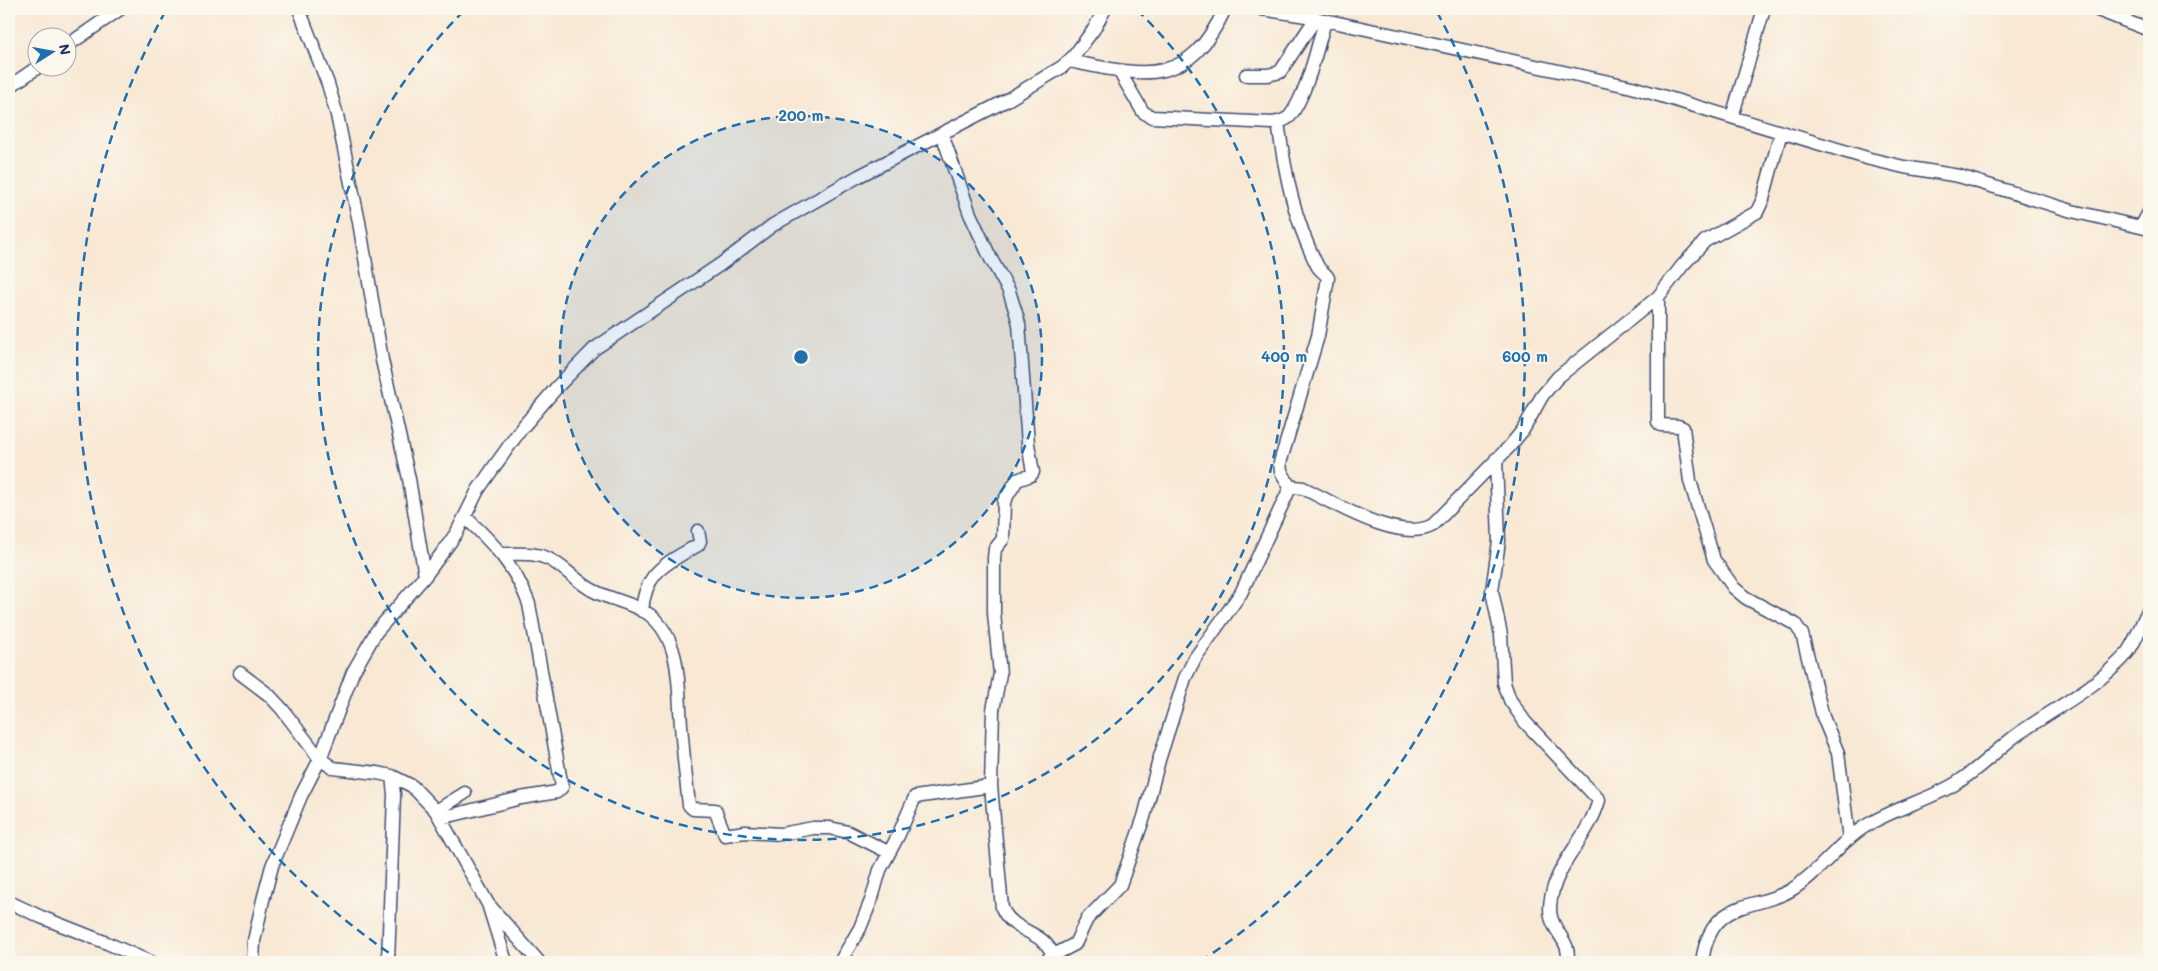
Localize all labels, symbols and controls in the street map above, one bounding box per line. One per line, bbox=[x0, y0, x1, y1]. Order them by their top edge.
north arrow bbox=[28, 28, 78, 78]
text: N bbox=[55, 42, 76, 56]
text: 200 m bbox=[779, 105, 824, 125]
text: 400 m bbox=[1261, 346, 1307, 366]
text: 600 m bbox=[1502, 346, 1548, 366]
centre of rings bbox=[792, 348, 810, 366]

